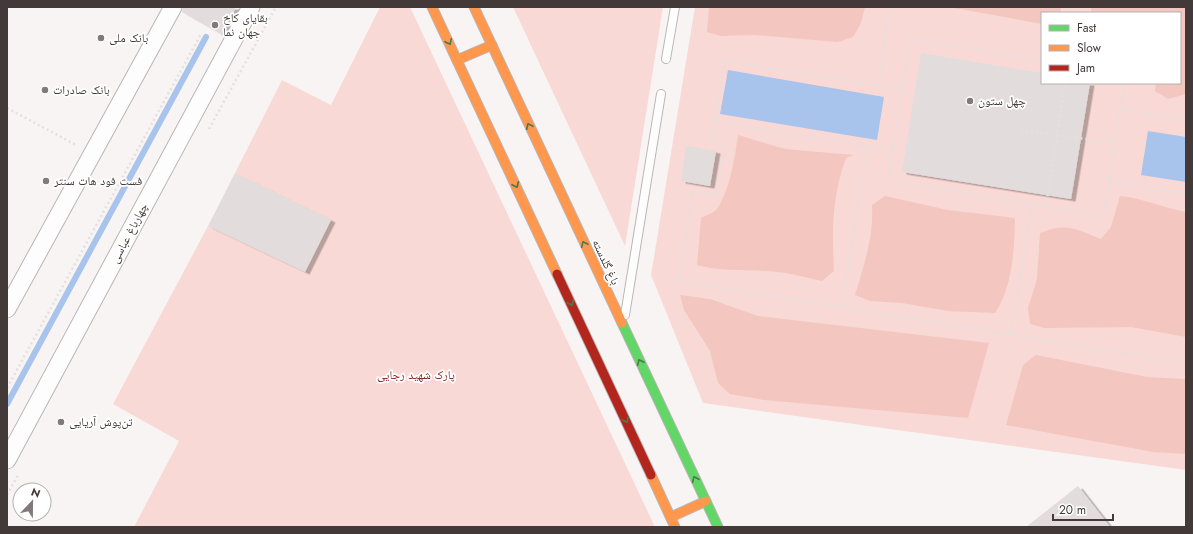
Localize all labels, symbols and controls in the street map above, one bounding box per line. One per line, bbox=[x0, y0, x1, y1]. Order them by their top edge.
place label: بقایای کاخ جهان نما bbox=[223, 9, 268, 41]
legend bbox=[1041, 12, 1181, 84]
text: Fast bbox=[1077, 19, 1096, 37]
marker: بقایای کاخ جهان نما bbox=[210, 20, 220, 30]
place label: بانک ملی bbox=[109, 29, 148, 47]
marker: بانک ملی bbox=[96, 33, 106, 43]
one-way arrow bbox=[444, 38, 452, 46]
text: Slow bbox=[1077, 39, 1102, 57]
text: Jam bbox=[1075, 59, 1095, 77]
place label: بانک صادرات bbox=[53, 81, 110, 99]
marker: بانک صادرات bbox=[40, 85, 50, 95]
place label: چهل ستون bbox=[978, 92, 1026, 110]
marker: چهل ستون bbox=[965, 96, 975, 106]
one-way arrow bbox=[526, 123, 534, 131]
place label: فست فود هات سنتر bbox=[53, 172, 142, 190]
marker: فست فود هات سنتر bbox=[41, 176, 51, 186]
one-way arrow bbox=[511, 180, 519, 188]
street label: چهارباغ عباسی bbox=[106, 199, 153, 266]
street label: باغ گلدسته bbox=[588, 236, 624, 288]
one-way arrow bbox=[581, 241, 589, 248]
one-way arrow bbox=[566, 298, 574, 306]
one-way arrow bbox=[637, 358, 645, 366]
park label: پارک شهید رجایی bbox=[377, 366, 455, 384]
place label: تن‌پوش آریایی bbox=[69, 413, 133, 431]
one-way arrow bbox=[621, 416, 629, 424]
marker: تن‌پوش آریایی bbox=[56, 417, 66, 427]
one-way arrow bbox=[692, 476, 700, 483]
north arrow bbox=[12, 482, 52, 522]
text: N bbox=[29, 484, 43, 502]
scale bar bbox=[1053, 496, 1113, 522]
text: 20 m bbox=[1059, 501, 1086, 519]

